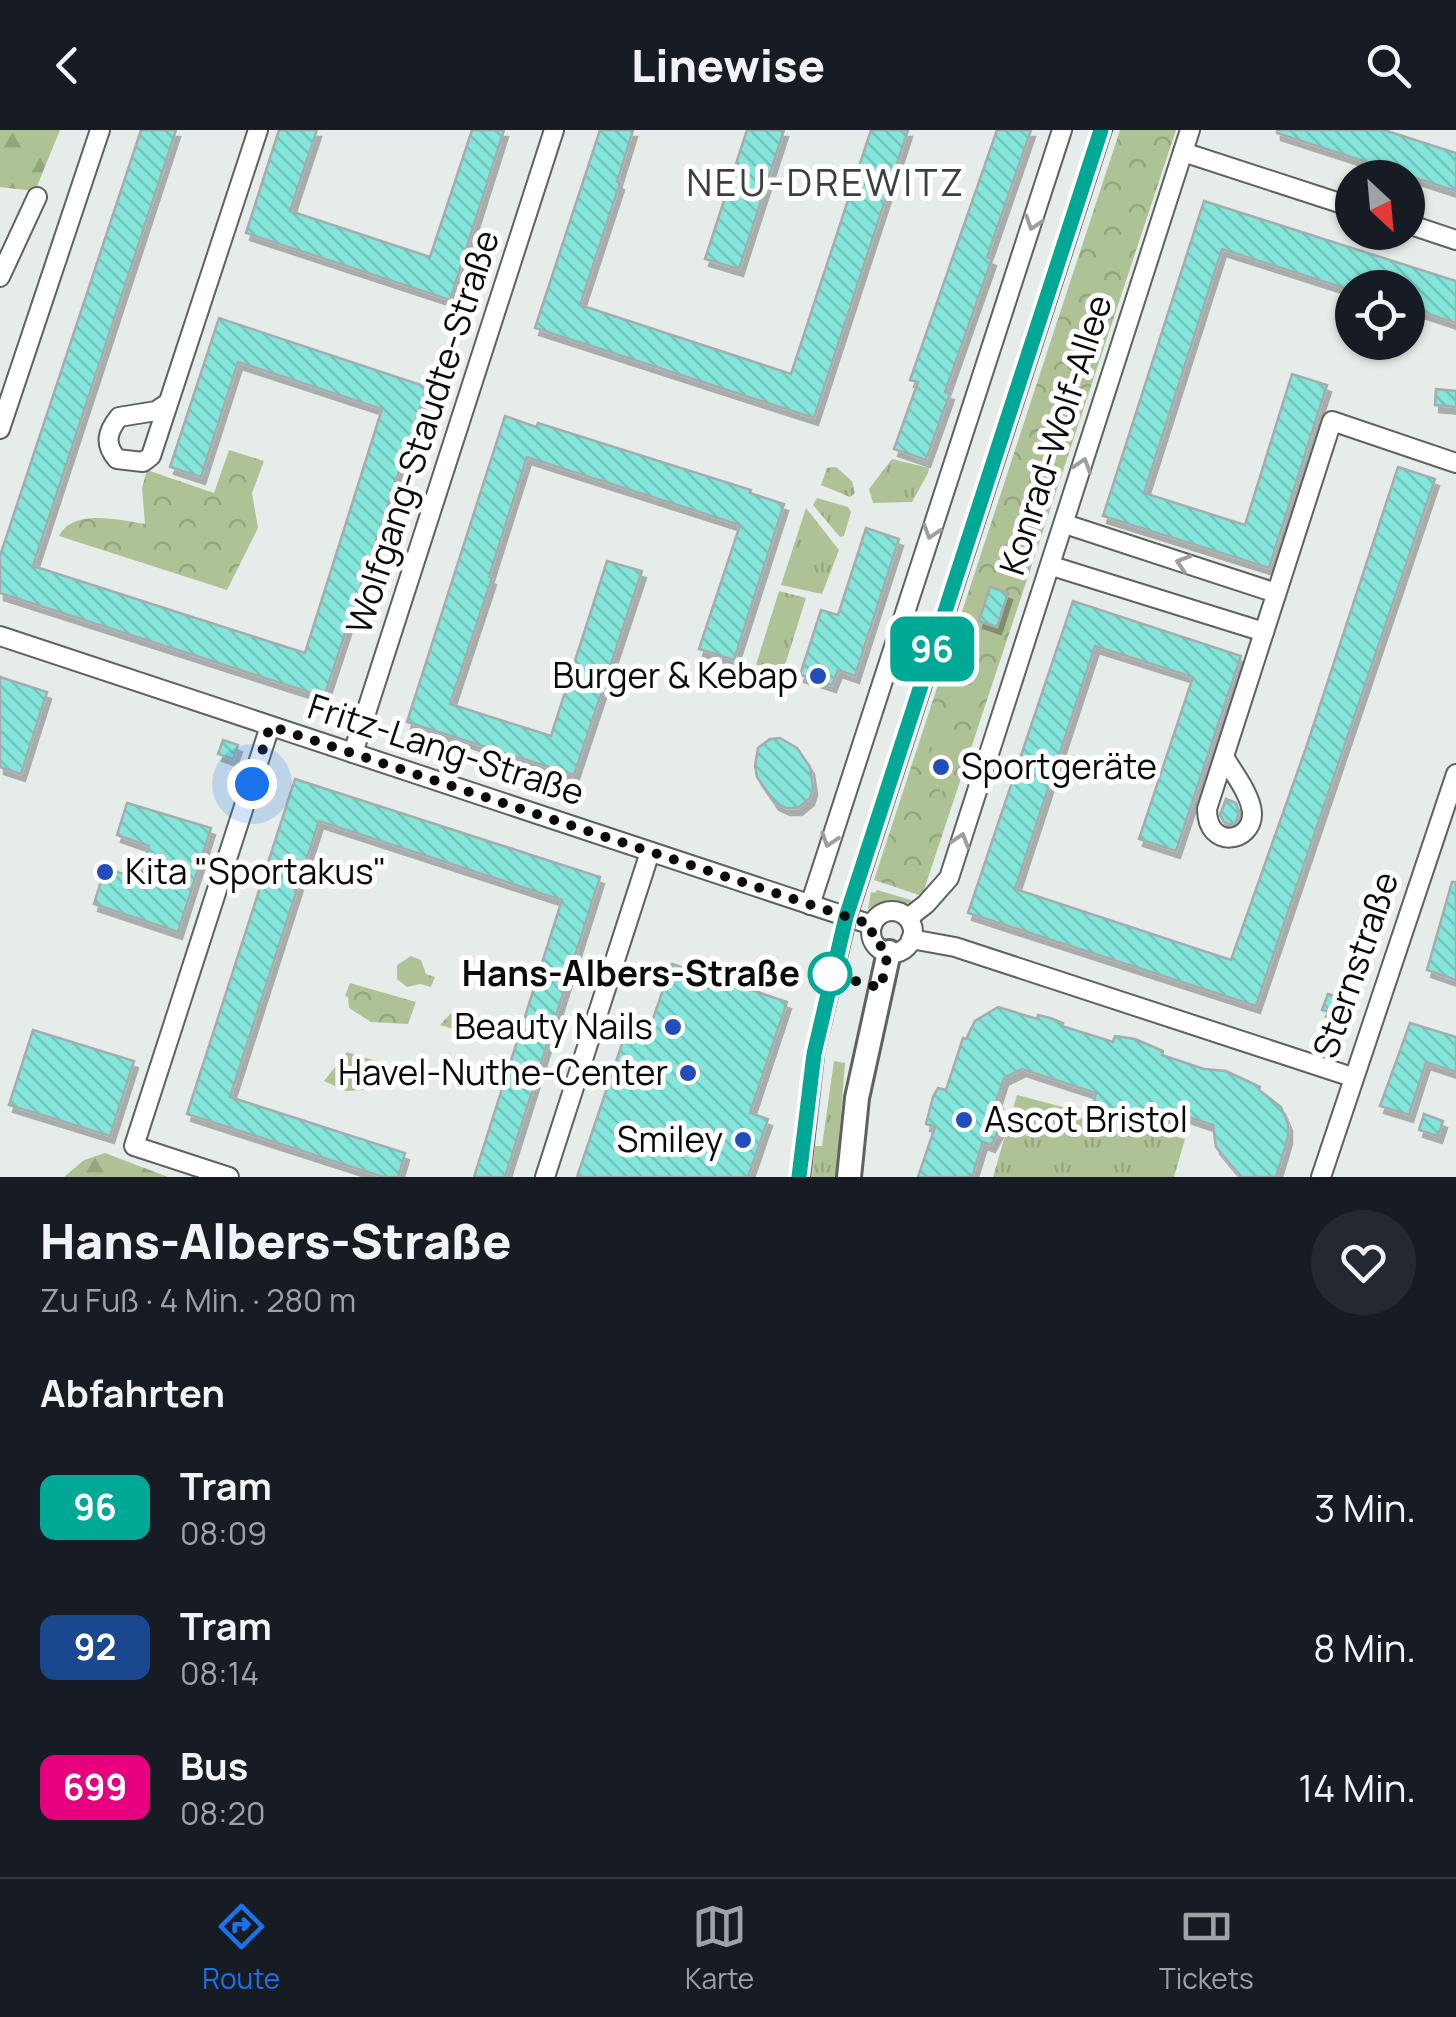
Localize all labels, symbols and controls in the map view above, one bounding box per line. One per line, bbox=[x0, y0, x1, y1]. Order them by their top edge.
text: Linewise bbox=[631, 34, 825, 96]
icon: back bbox=[40, 38, 95, 93]
icon: search bbox=[1361, 38, 1416, 93]
district label: NEU-DREWITZ bbox=[686, 155, 966, 207]
north arrow bbox=[1335, 160, 1425, 250]
map controls bbox=[1335, 160, 1425, 360]
one-way arrow bbox=[1024, 213, 1044, 230]
street label: Wolfgang-Staudte-Straße bbox=[334, 224, 510, 640]
button: locate bbox=[1335, 270, 1425, 360]
street label: Konrad-Wolf-Allee bbox=[987, 289, 1123, 581]
one-way arrow bbox=[1071, 457, 1092, 474]
one-way arrow bbox=[923, 522, 943, 539]
one-way arrow bbox=[1176, 554, 1193, 574]
line badge: 96 bbox=[887, 616, 977, 682]
text: 96 bbox=[910, 625, 954, 673]
place label: Burger & Kebap bbox=[553, 651, 798, 699]
marker: Burger & Kebap bbox=[807, 665, 829, 687]
street label: Fritz-Lang-Straße bbox=[302, 682, 590, 816]
place label: Sportgeräte bbox=[961, 742, 1157, 790]
marker: Sportgeräte bbox=[930, 756, 952, 778]
your location bbox=[227, 759, 277, 809]
one-way arrow bbox=[821, 831, 841, 848]
one-way arrow bbox=[949, 832, 970, 849]
place label: Kita "Sportakus" bbox=[125, 847, 387, 895]
marker: Kita "Sportakus" bbox=[94, 861, 116, 883]
street label: Sternstraße bbox=[1301, 865, 1409, 1064]
place label: Hans-Albers-Straße bbox=[462, 949, 800, 997]
marker: Hans-Albers-Straße bbox=[809, 953, 851, 995]
place label: Beauty Nails bbox=[454, 1002, 653, 1050]
marker: Beauty Nails bbox=[662, 1016, 684, 1038]
place label: Havel-Nuthe-Center bbox=[338, 1048, 668, 1096]
marker: Havel-Nuthe-Center bbox=[677, 1062, 699, 1084]
place label: Ascot Bristol bbox=[984, 1095, 1188, 1143]
marker: Ascot Bristol bbox=[953, 1109, 975, 1131]
place label: Smiley bbox=[617, 1115, 723, 1163]
marker: Smiley bbox=[732, 1129, 754, 1151]
text: Hans-Albers-Straße bbox=[40, 1208, 512, 1273]
button: heart bbox=[1311, 1210, 1416, 1315]
text: Zu Fuß · 4 Min. · 280 m bbox=[40, 1278, 356, 1322]
text: Abfahrten bbox=[40, 1366, 225, 1418]
text: Tram bbox=[180, 1459, 272, 1511]
text: 3 Min. bbox=[1314, 1481, 1416, 1533]
text: 96 bbox=[73, 1483, 117, 1531]
text: 08:09 bbox=[180, 1511, 267, 1555]
text: Tram bbox=[180, 1599, 272, 1651]
text: 8 Min. bbox=[1313, 1621, 1416, 1673]
text: 92 bbox=[74, 1623, 116, 1671]
text: 08:14 bbox=[180, 1651, 259, 1695]
text: Bus bbox=[180, 1739, 248, 1791]
text: 14 Min. bbox=[1298, 1761, 1416, 1813]
text: 699 bbox=[63, 1763, 127, 1811]
text: 08:20 bbox=[180, 1791, 265, 1835]
tab: Route bbox=[202, 1899, 280, 1997]
tab: Karte bbox=[685, 1899, 754, 1997]
tab: Tickets bbox=[1159, 1899, 1254, 1997]

